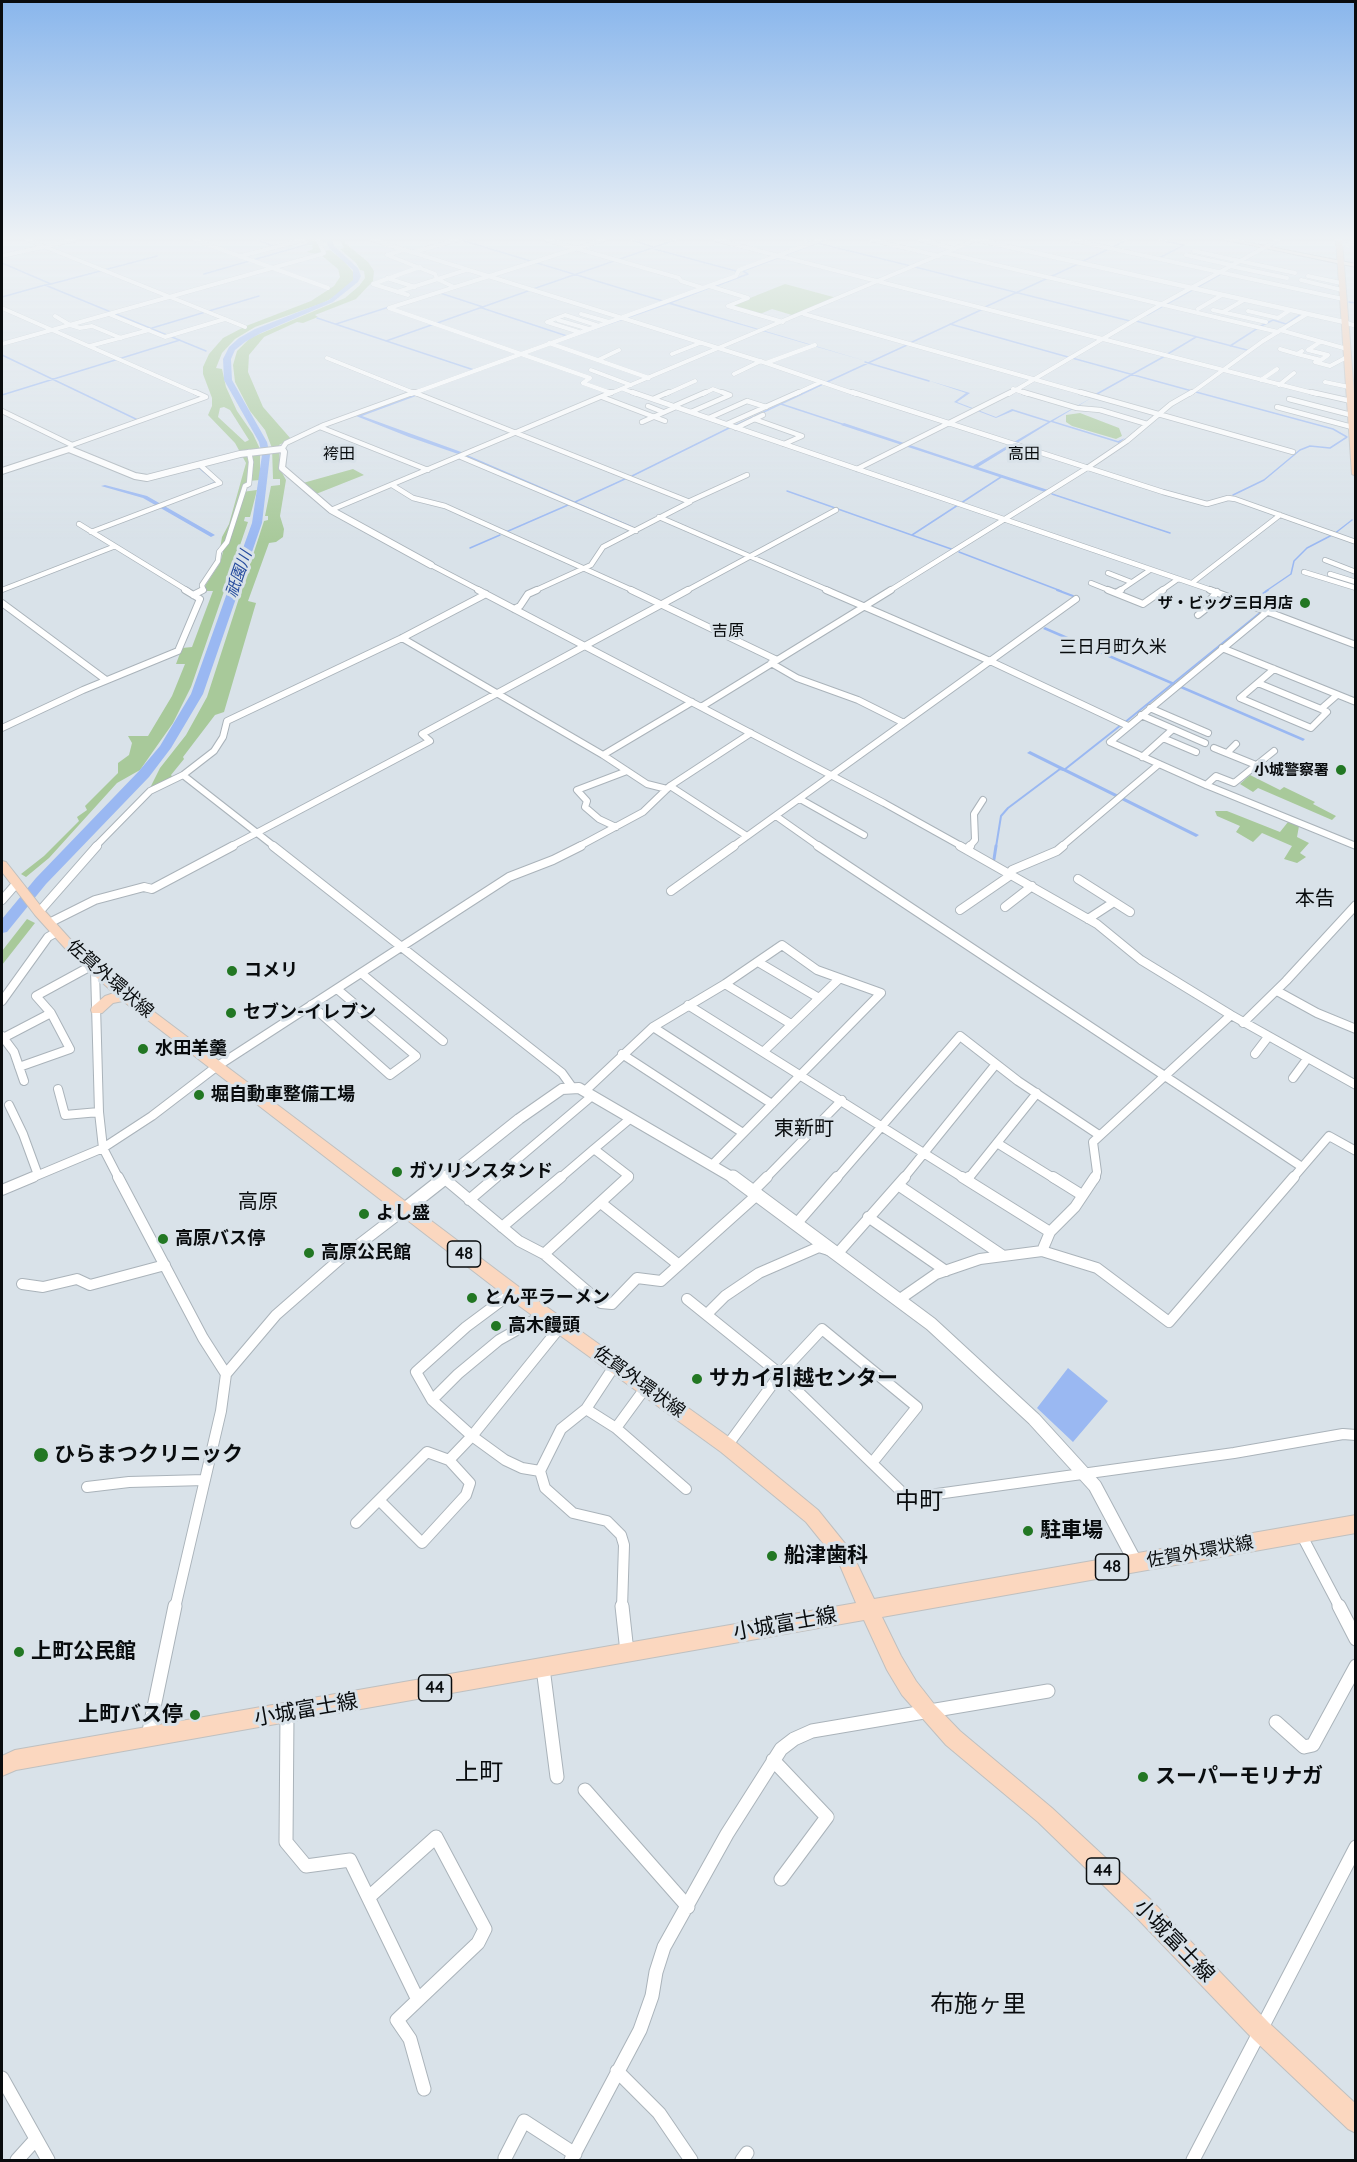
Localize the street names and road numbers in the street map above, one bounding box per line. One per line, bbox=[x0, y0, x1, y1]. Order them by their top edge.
street label: 佐賀外環状線 bbox=[62, 935, 158, 1023]
road number: 48 bbox=[448, 1241, 480, 1267]
street label: 佐賀外環状線 bbox=[589, 1342, 689, 1422]
street label: 佐賀外環状線 bbox=[1145, 1532, 1255, 1572]
road number: 48 bbox=[1096, 1554, 1128, 1580]
street label: 小城富士線 bbox=[731, 1602, 839, 1646]
road number: 44 bbox=[418, 1675, 452, 1701]
street label: 小城富士線 bbox=[252, 1688, 360, 1732]
road number: 44 bbox=[1086, 1858, 1120, 1884]
street label: 小城富士線 bbox=[1128, 1894, 1220, 1988]

